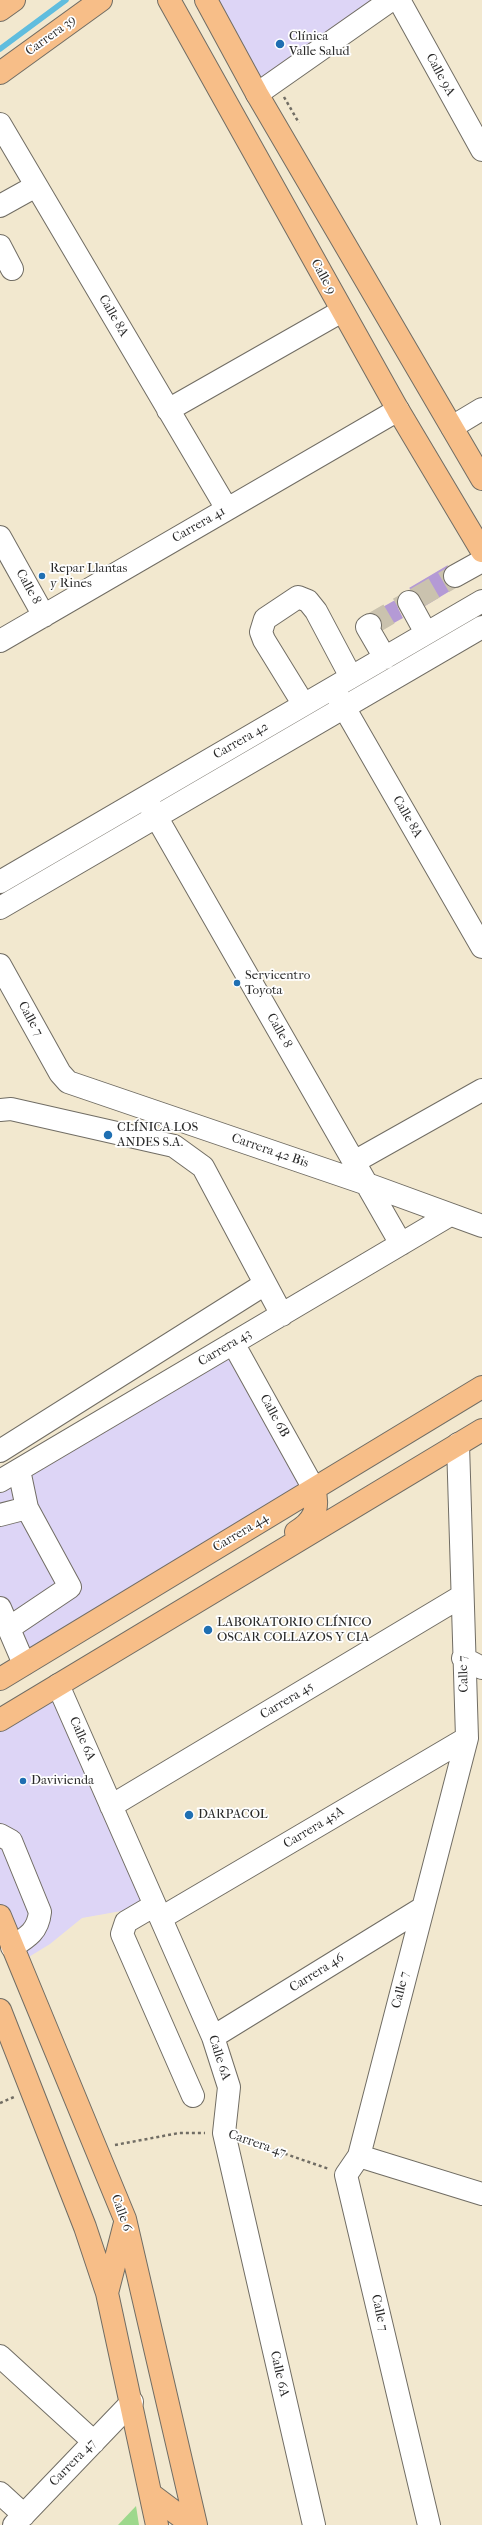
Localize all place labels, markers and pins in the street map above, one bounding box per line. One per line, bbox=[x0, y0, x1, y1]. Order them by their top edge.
place label: Clínica Valle Salud bbox=[289, 29, 350, 60]
marker: Clínica Valle Salud bbox=[274, 38, 286, 50]
place label: Repar Llantas y Rines bbox=[50, 561, 127, 592]
marker: Repar Llantas y Rines bbox=[37, 571, 47, 581]
place label: Servicentro Toyota bbox=[245, 968, 310, 999]
marker: Servicentro Toyota bbox=[232, 978, 242, 988]
place label: CLÍNICA LOS ANDES S.A. bbox=[117, 1120, 198, 1151]
marker: CLÍNICA LOS ANDES S.A. bbox=[102, 1129, 114, 1141]
place label: LABORATORIO CLÍNICO OSCAR COLLAZOS Y CIA bbox=[217, 1615, 371, 1646]
marker: LABORATORIO CLÍNICO OSCAR COLLAZOS Y CIA bbox=[202, 1624, 214, 1636]
place label: Davivienda bbox=[31, 1773, 94, 1789]
marker: Davivienda bbox=[18, 1776, 28, 1786]
place label: DARPACOL bbox=[198, 1807, 268, 1823]
marker: DARPACOL bbox=[183, 1809, 195, 1821]

